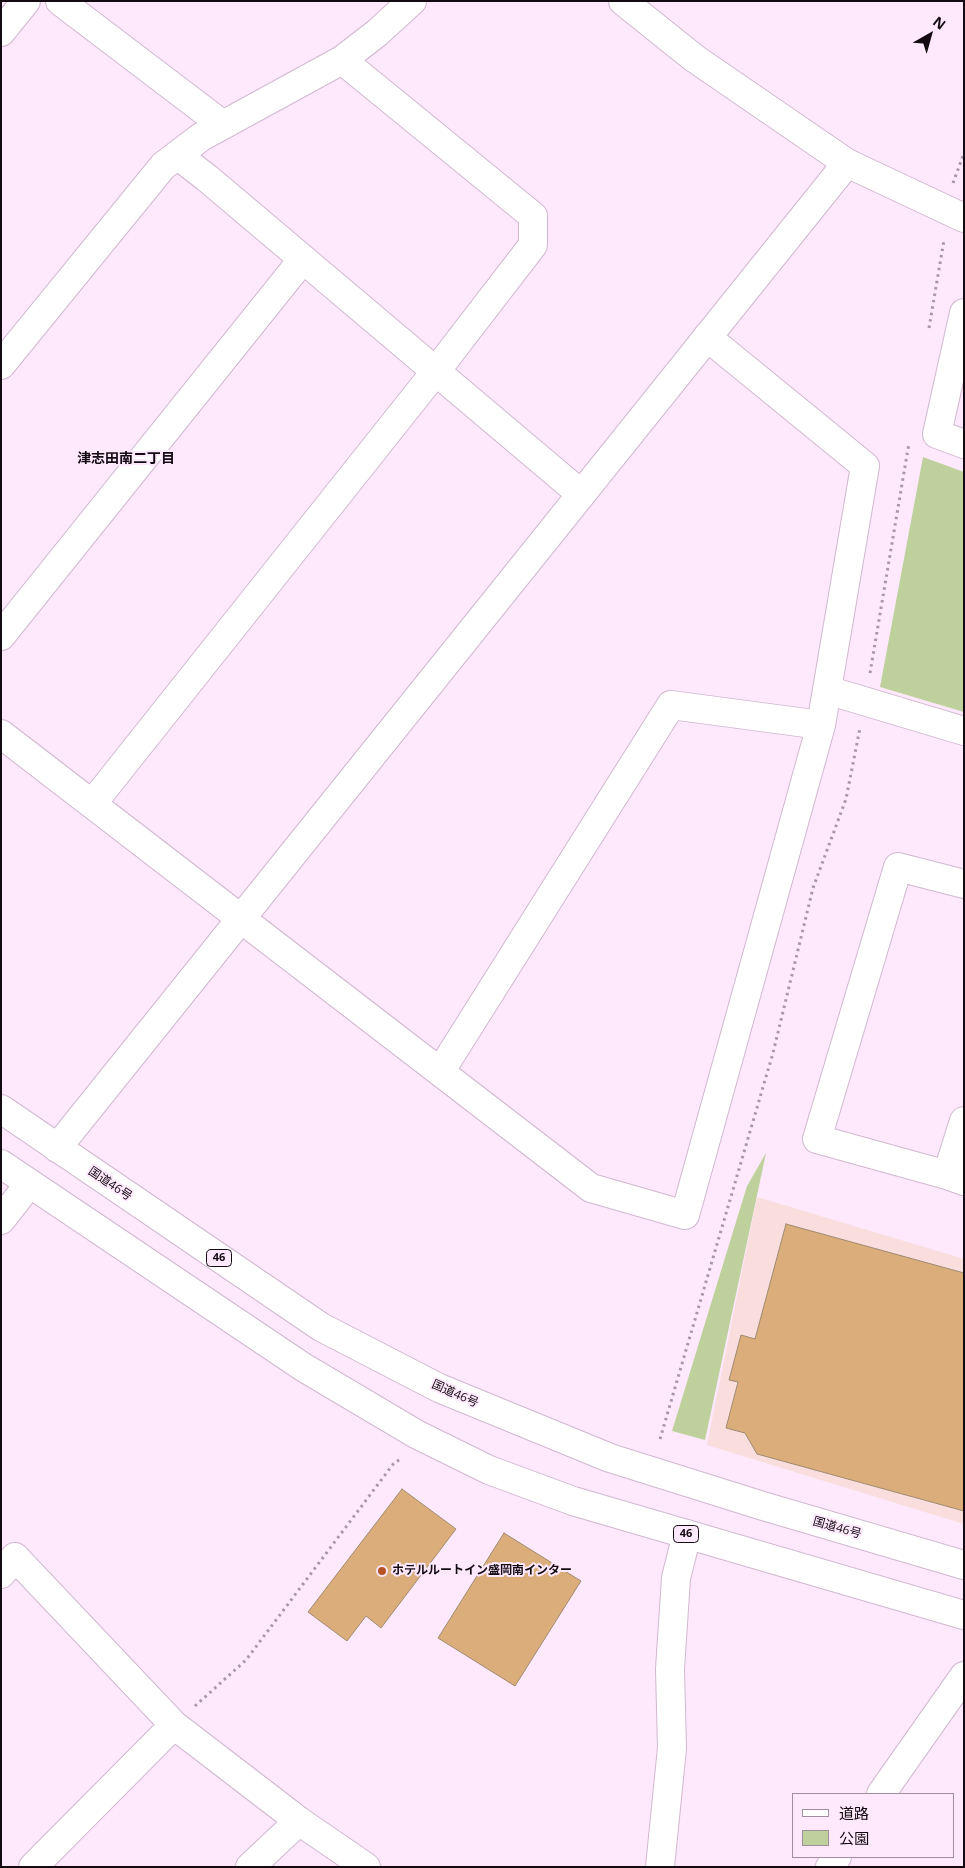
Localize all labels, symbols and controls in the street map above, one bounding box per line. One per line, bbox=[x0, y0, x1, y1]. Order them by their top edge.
north arrow bbox=[905, 10, 955, 60]
text: N bbox=[929, 12, 950, 34]
district label: 津志田南二丁目 bbox=[77, 451, 175, 467]
street label: 国道46号 bbox=[85, 1164, 135, 1204]
road number: 46 bbox=[206, 1250, 232, 1266]
street label: 国道46号 bbox=[429, 1377, 481, 1411]
street label: 国道46号 bbox=[811, 1514, 863, 1542]
road number: 46 bbox=[674, 1526, 698, 1542]
place label: ホテルルートイン盛岡南インター bbox=[392, 1564, 572, 1578]
marker: ホテルルートイン盛岡南インター bbox=[376, 1565, 388, 1577]
legend bbox=[792, 1793, 955, 1858]
text: 道路 bbox=[839, 1803, 869, 1823]
text: 公園 bbox=[839, 1828, 869, 1848]

